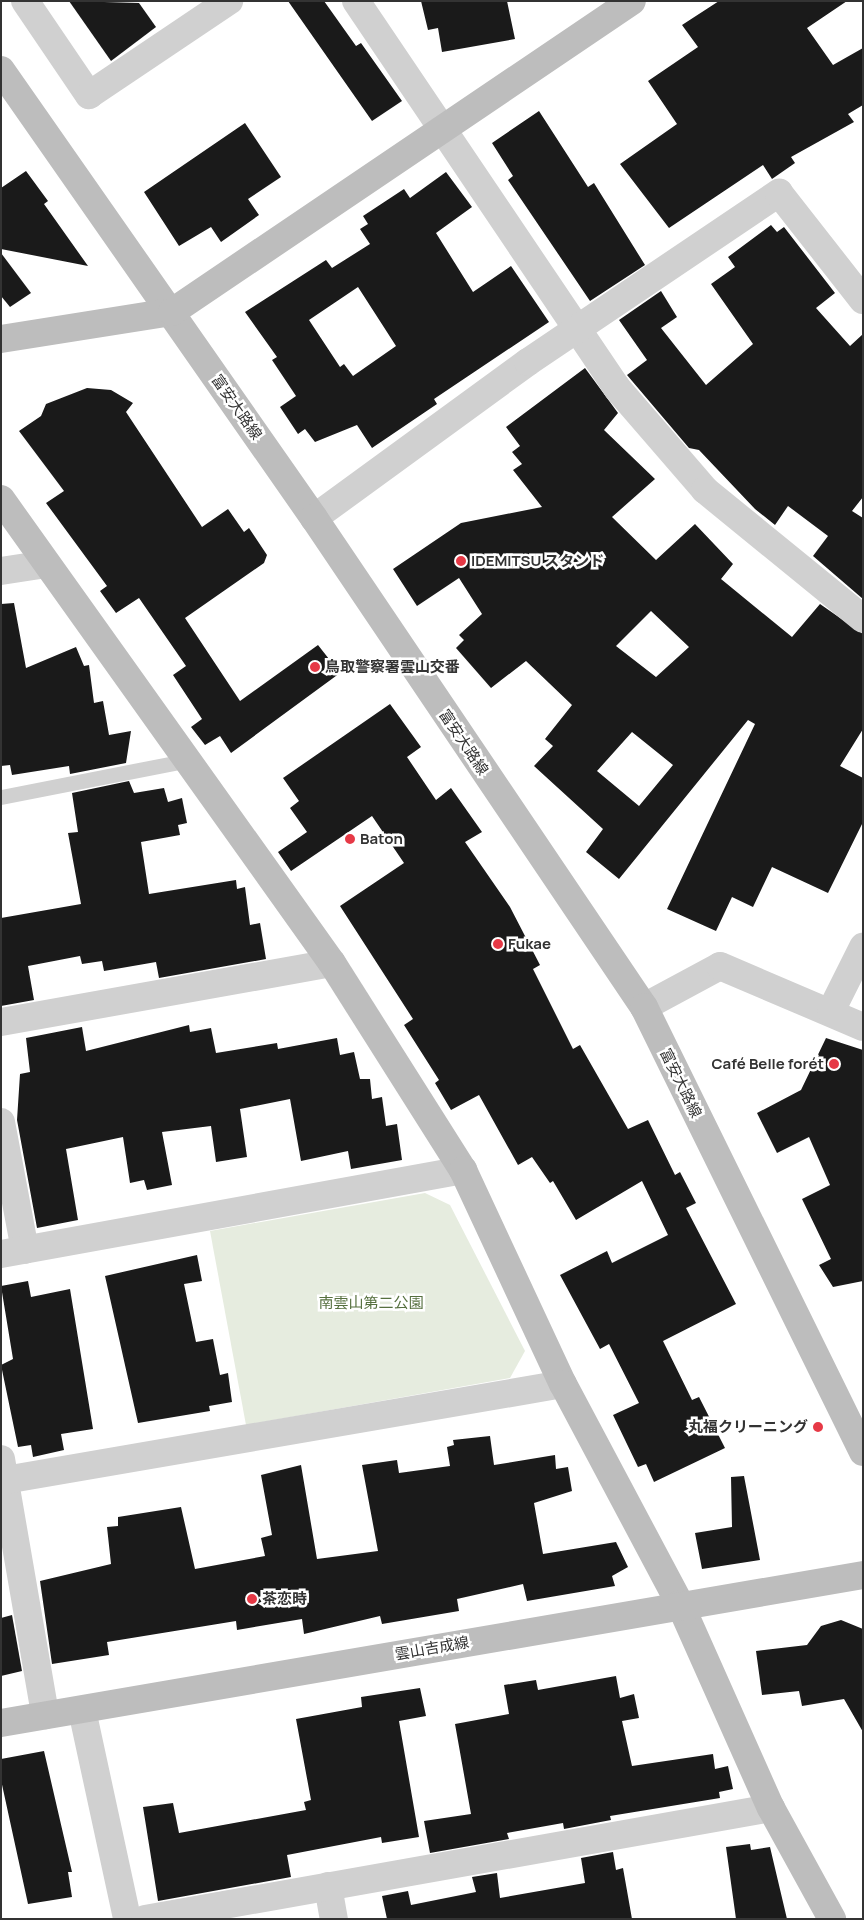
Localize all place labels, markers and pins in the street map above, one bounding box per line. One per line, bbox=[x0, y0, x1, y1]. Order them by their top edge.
place label: IDEMITSU スタンド bbox=[471, 552, 604, 570]
marker: IDEMITSU スタンド bbox=[455, 555, 467, 567]
place label: 鳥取警察署雲山交番 bbox=[325, 658, 460, 676]
marker: 鳥取警察署雲山交番 bbox=[309, 661, 321, 673]
place label: Baton bbox=[360, 830, 403, 848]
marker: Baton bbox=[344, 833, 356, 845]
place label: Fukae bbox=[508, 935, 551, 953]
marker: Fukae bbox=[492, 938, 504, 950]
place label: Café Belle forét bbox=[711, 1055, 824, 1073]
marker: Café Belle forét bbox=[828, 1058, 840, 1070]
place label: 丸福クリーニング bbox=[688, 1418, 808, 1436]
marker: 丸福クリーニング bbox=[812, 1421, 824, 1433]
place label: 茶恋時 bbox=[262, 1590, 307, 1608]
marker: 茶恋時 bbox=[246, 1593, 258, 1605]

